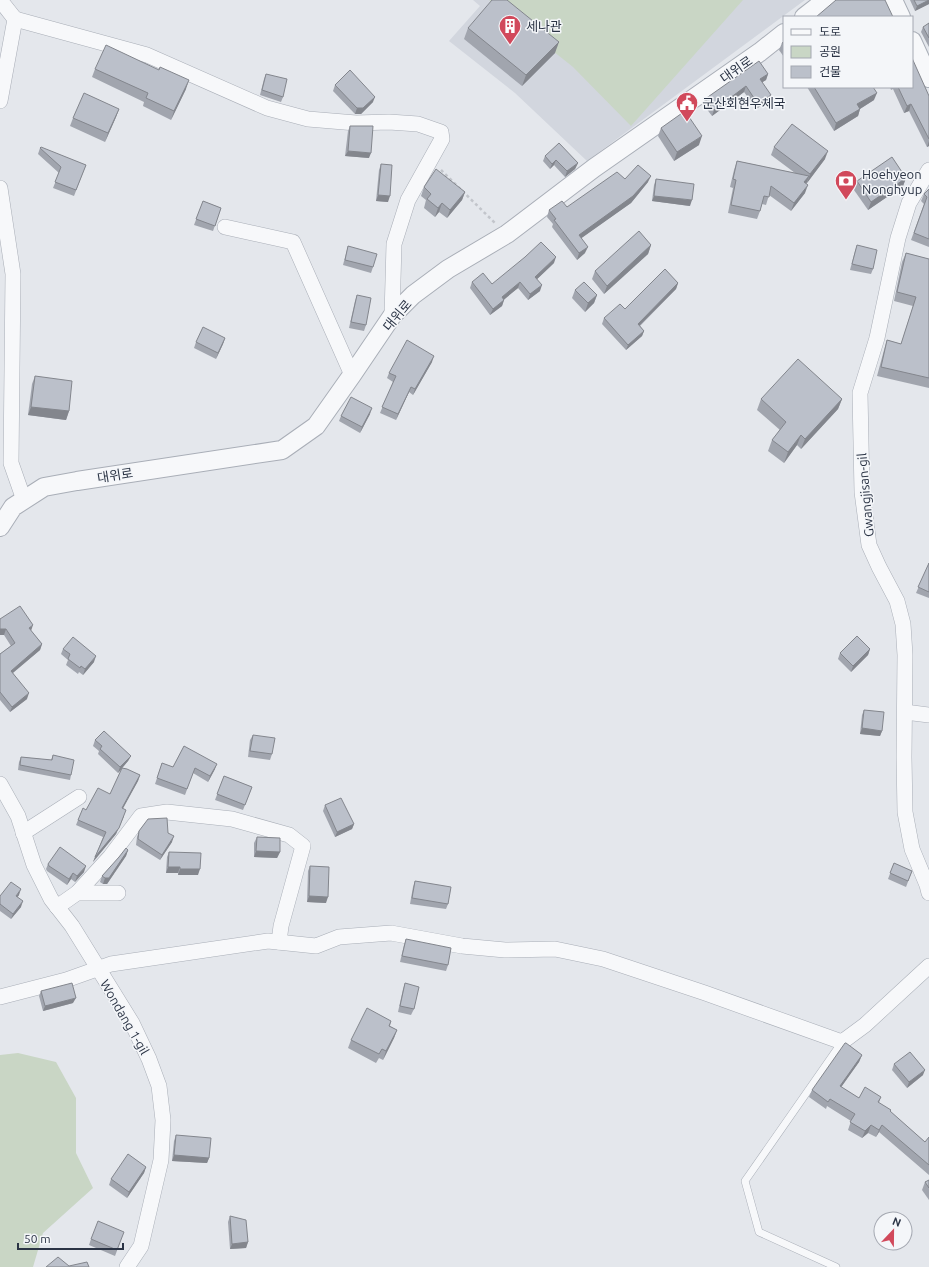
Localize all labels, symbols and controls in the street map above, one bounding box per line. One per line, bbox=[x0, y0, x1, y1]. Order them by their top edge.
building icon: 세나관 bbox=[497, 13, 523, 46]
legend bbox=[783, 16, 913, 88]
place label: 세나관 bbox=[526, 19, 562, 33]
text: 도로 bbox=[819, 25, 841, 38]
text: 공원 bbox=[819, 45, 841, 58]
street label: 대위로 bbox=[717, 53, 755, 85]
text: 건물 bbox=[819, 65, 841, 78]
public building icon: 군산회현우체국 bbox=[674, 90, 700, 123]
place label: 군산회현우체국 bbox=[702, 96, 786, 110]
place label: Hoehyeon Nonghyup bbox=[862, 167, 922, 196]
bank icon: Hoehyeon Nonghyup bbox=[833, 168, 859, 201]
street label: 대위로 bbox=[380, 297, 414, 333]
street label: Gwangjisan-gil bbox=[854, 452, 876, 538]
street label: 대위로 bbox=[96, 465, 134, 485]
street label: Wondang 1-gil bbox=[98, 977, 152, 1057]
north arrow bbox=[873, 1211, 913, 1251]
text: N bbox=[891, 1215, 903, 1229]
scale bar bbox=[18, 1225, 123, 1251]
text: 50 m bbox=[24, 1232, 51, 1245]

